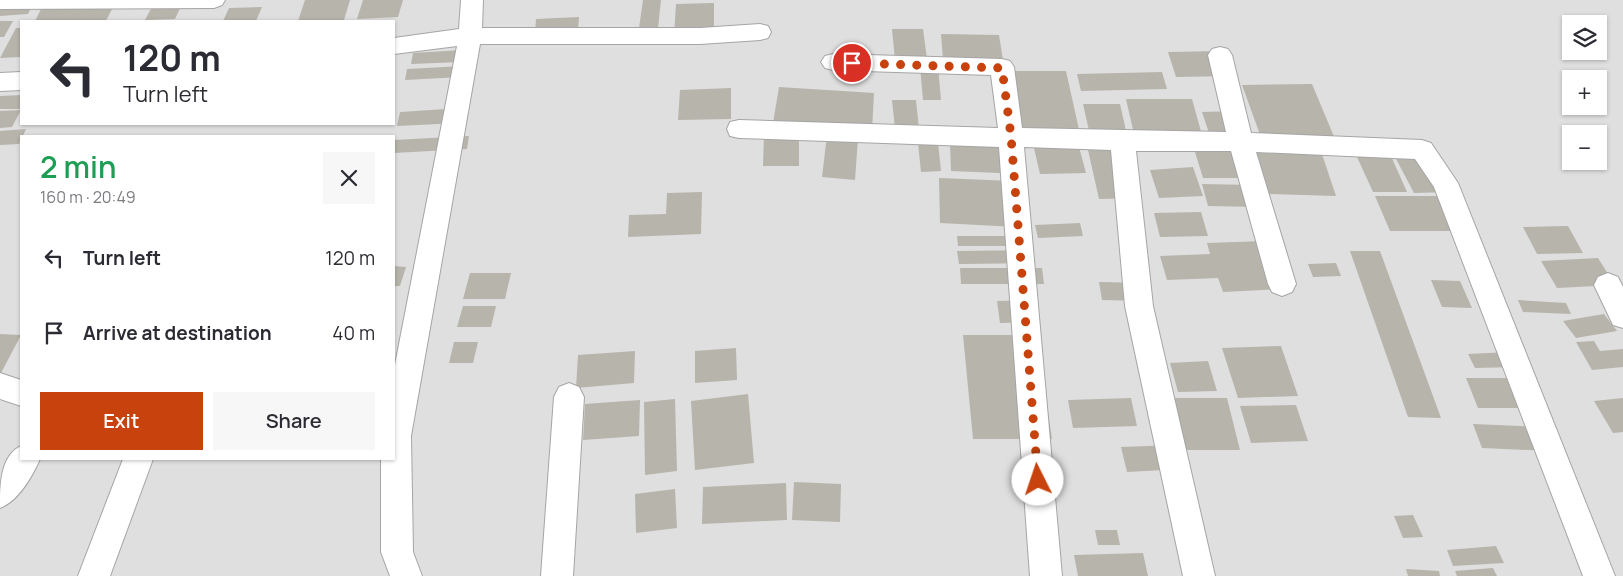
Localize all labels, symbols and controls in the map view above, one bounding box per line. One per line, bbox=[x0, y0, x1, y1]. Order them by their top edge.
map controls bbox=[1562, 15, 1607, 170]
button: layers bbox=[1562, 15, 1607, 60]
text: 120 m bbox=[123, 34, 221, 82]
icon: left bbox=[40, 40, 105, 105]
pin bbox=[831, 42, 873, 84]
icon: arrive bbox=[838, 49, 866, 77]
button: + bbox=[1562, 70, 1607, 115]
text: Turn left bbox=[123, 79, 208, 109]
button: − bbox=[1562, 125, 1607, 170]
text: 2 min bbox=[40, 146, 116, 187]
button: close bbox=[323, 152, 375, 204]
text: 160 m · 20:49 bbox=[40, 186, 136, 208]
icon: left bbox=[40, 244, 68, 272]
text: Turn left bbox=[83, 245, 161, 271]
text: 120 m bbox=[325, 245, 375, 271]
icon: arrive bbox=[40, 319, 68, 347]
text: Arrive at destination bbox=[83, 320, 272, 346]
text: 40 m bbox=[332, 320, 375, 346]
button: Exit bbox=[40, 392, 203, 450]
button: Share bbox=[213, 392, 375, 450]
position arrow bbox=[1011, 453, 1063, 505]

